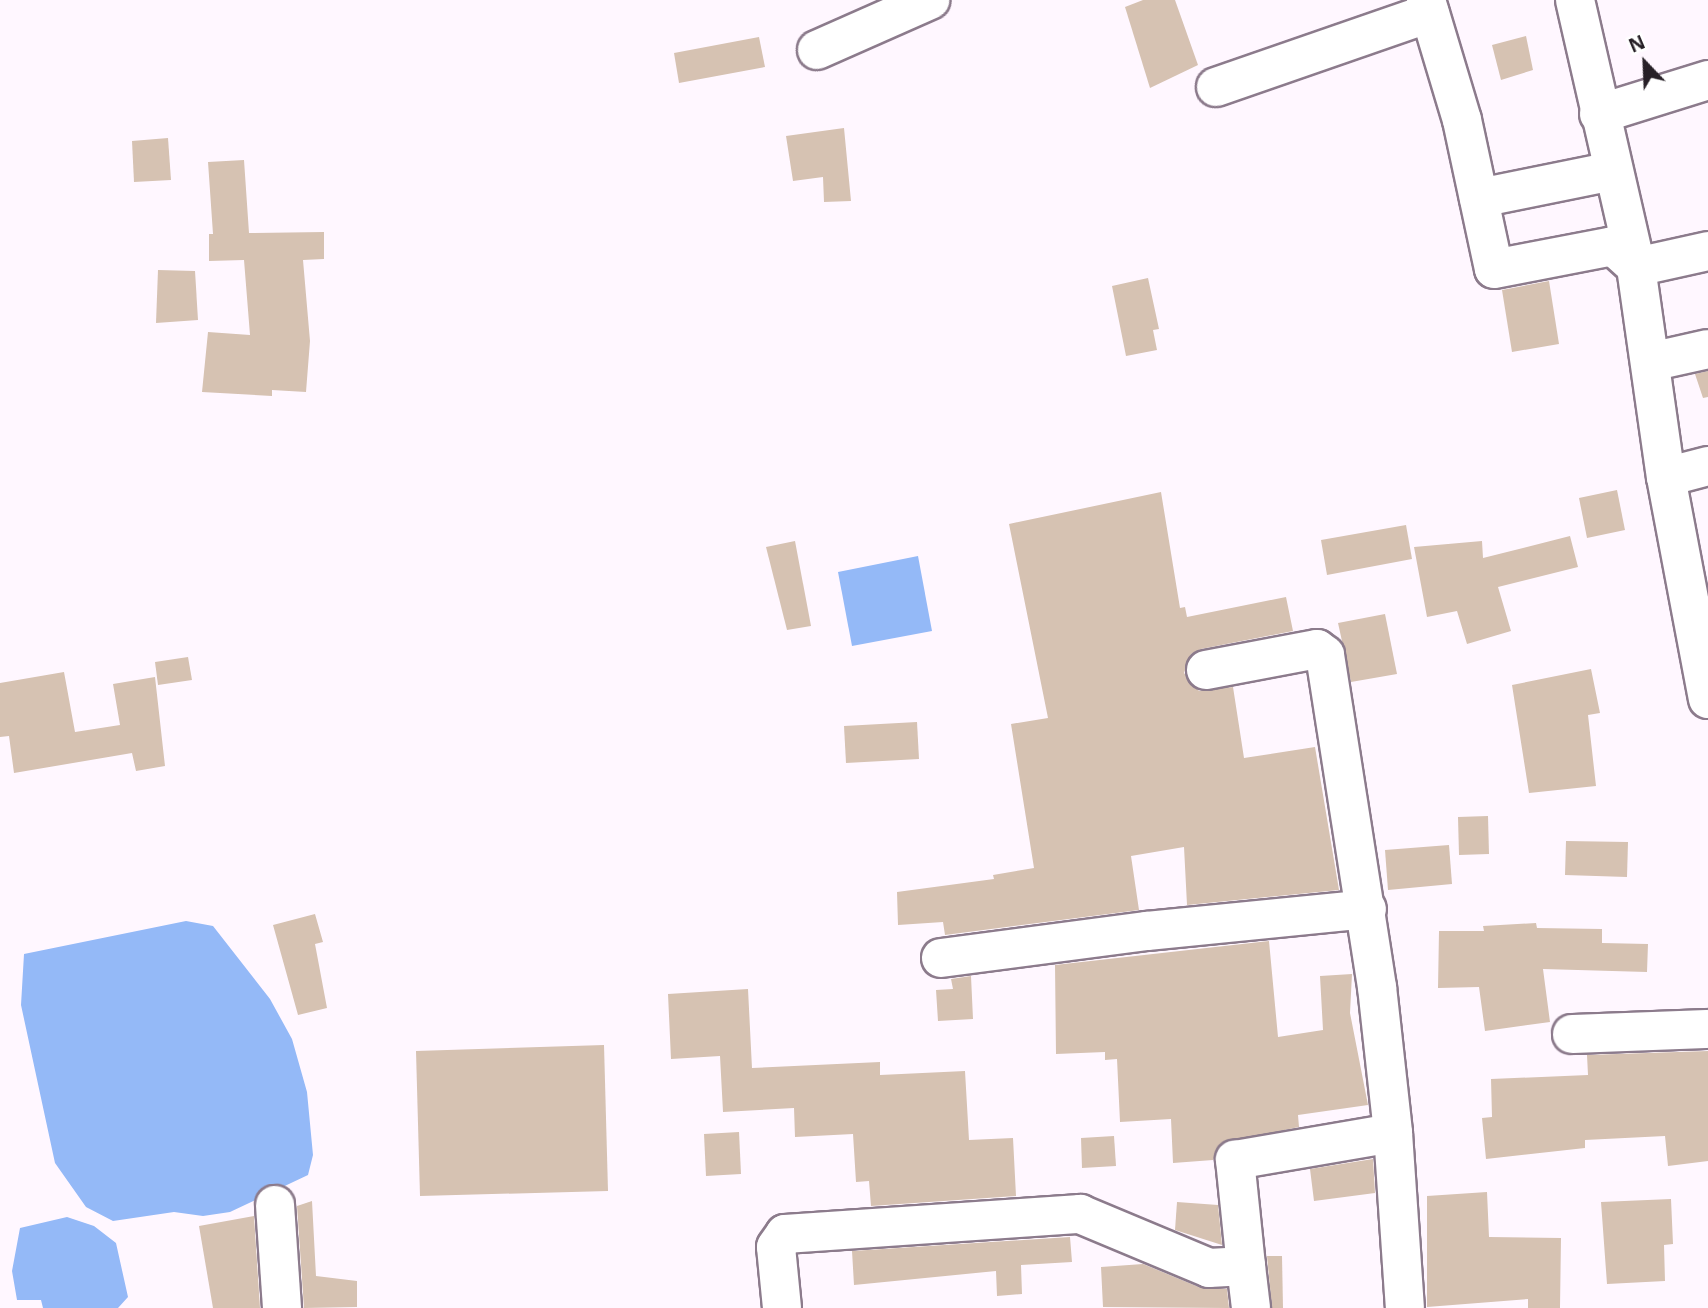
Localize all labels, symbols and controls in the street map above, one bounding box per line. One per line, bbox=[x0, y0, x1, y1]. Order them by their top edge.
north arrow bbox=[1610, 28, 1680, 98]
text: N bbox=[1625, 29, 1649, 59]

